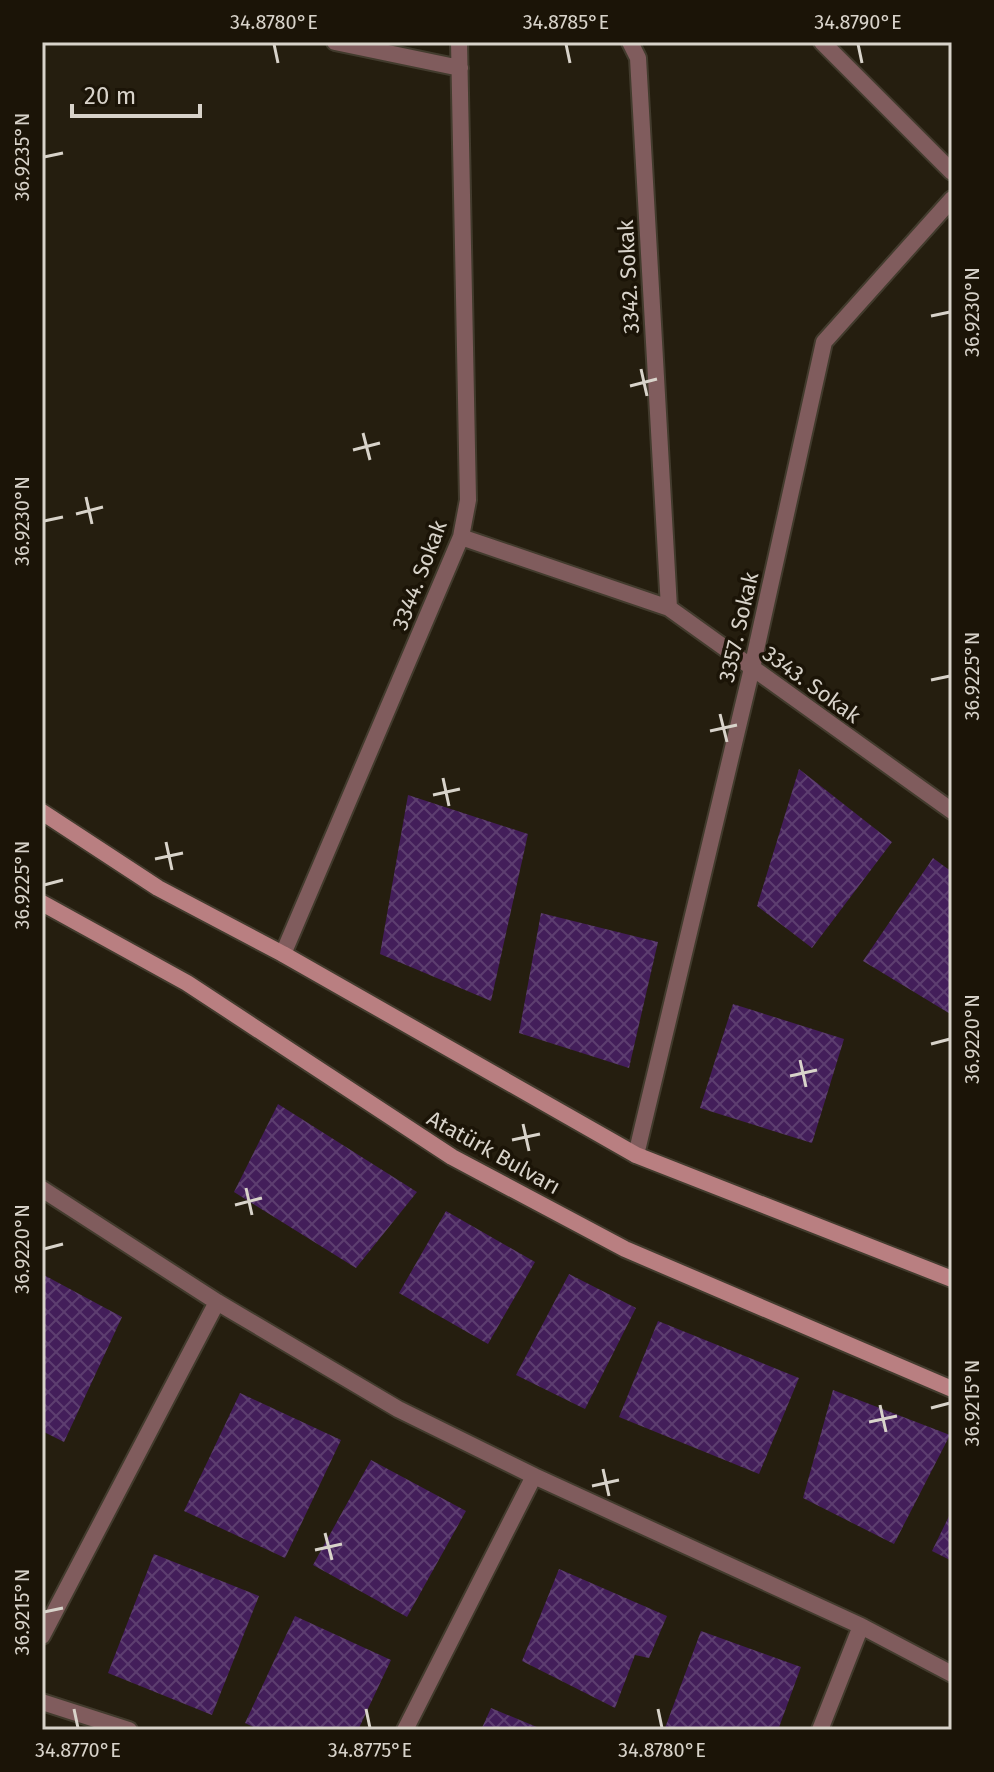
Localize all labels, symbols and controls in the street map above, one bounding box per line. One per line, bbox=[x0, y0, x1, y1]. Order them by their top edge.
text: 34.8780°E bbox=[230, 10, 318, 34]
text: 34.8785°E bbox=[523, 10, 609, 34]
text: 34.8790°E bbox=[814, 10, 902, 34]
scale bar bbox=[72, 68, 200, 118]
text: 20 m bbox=[84, 82, 136, 110]
text: 36.9235°N bbox=[10, 113, 34, 201]
street label: 3342. Sokak bbox=[612, 219, 645, 335]
text: 36.9230°N bbox=[960, 267, 984, 357]
text: 36.9230°N bbox=[10, 476, 34, 566]
street label: 3344. Sokak bbox=[386, 516, 453, 634]
street label: 3357. Sokak bbox=[713, 569, 764, 685]
text: 36.9225°N bbox=[960, 632, 984, 720]
street label: 3343. Sokak bbox=[758, 640, 866, 729]
text: 36.9225°N bbox=[10, 841, 34, 929]
text: 36.9220°N bbox=[960, 994, 984, 1084]
street label: Atatürk Bulvarı bbox=[422, 1105, 565, 1200]
text: 36.9220°N bbox=[10, 1204, 34, 1294]
text: 36.9215°N bbox=[960, 1360, 984, 1447]
text: 36.9215°N bbox=[10, 1569, 34, 1656]
text: 34.8770°E bbox=[35, 1738, 121, 1762]
text: 34.8775°E bbox=[328, 1738, 412, 1762]
text: 34.8780°E bbox=[618, 1738, 706, 1762]

